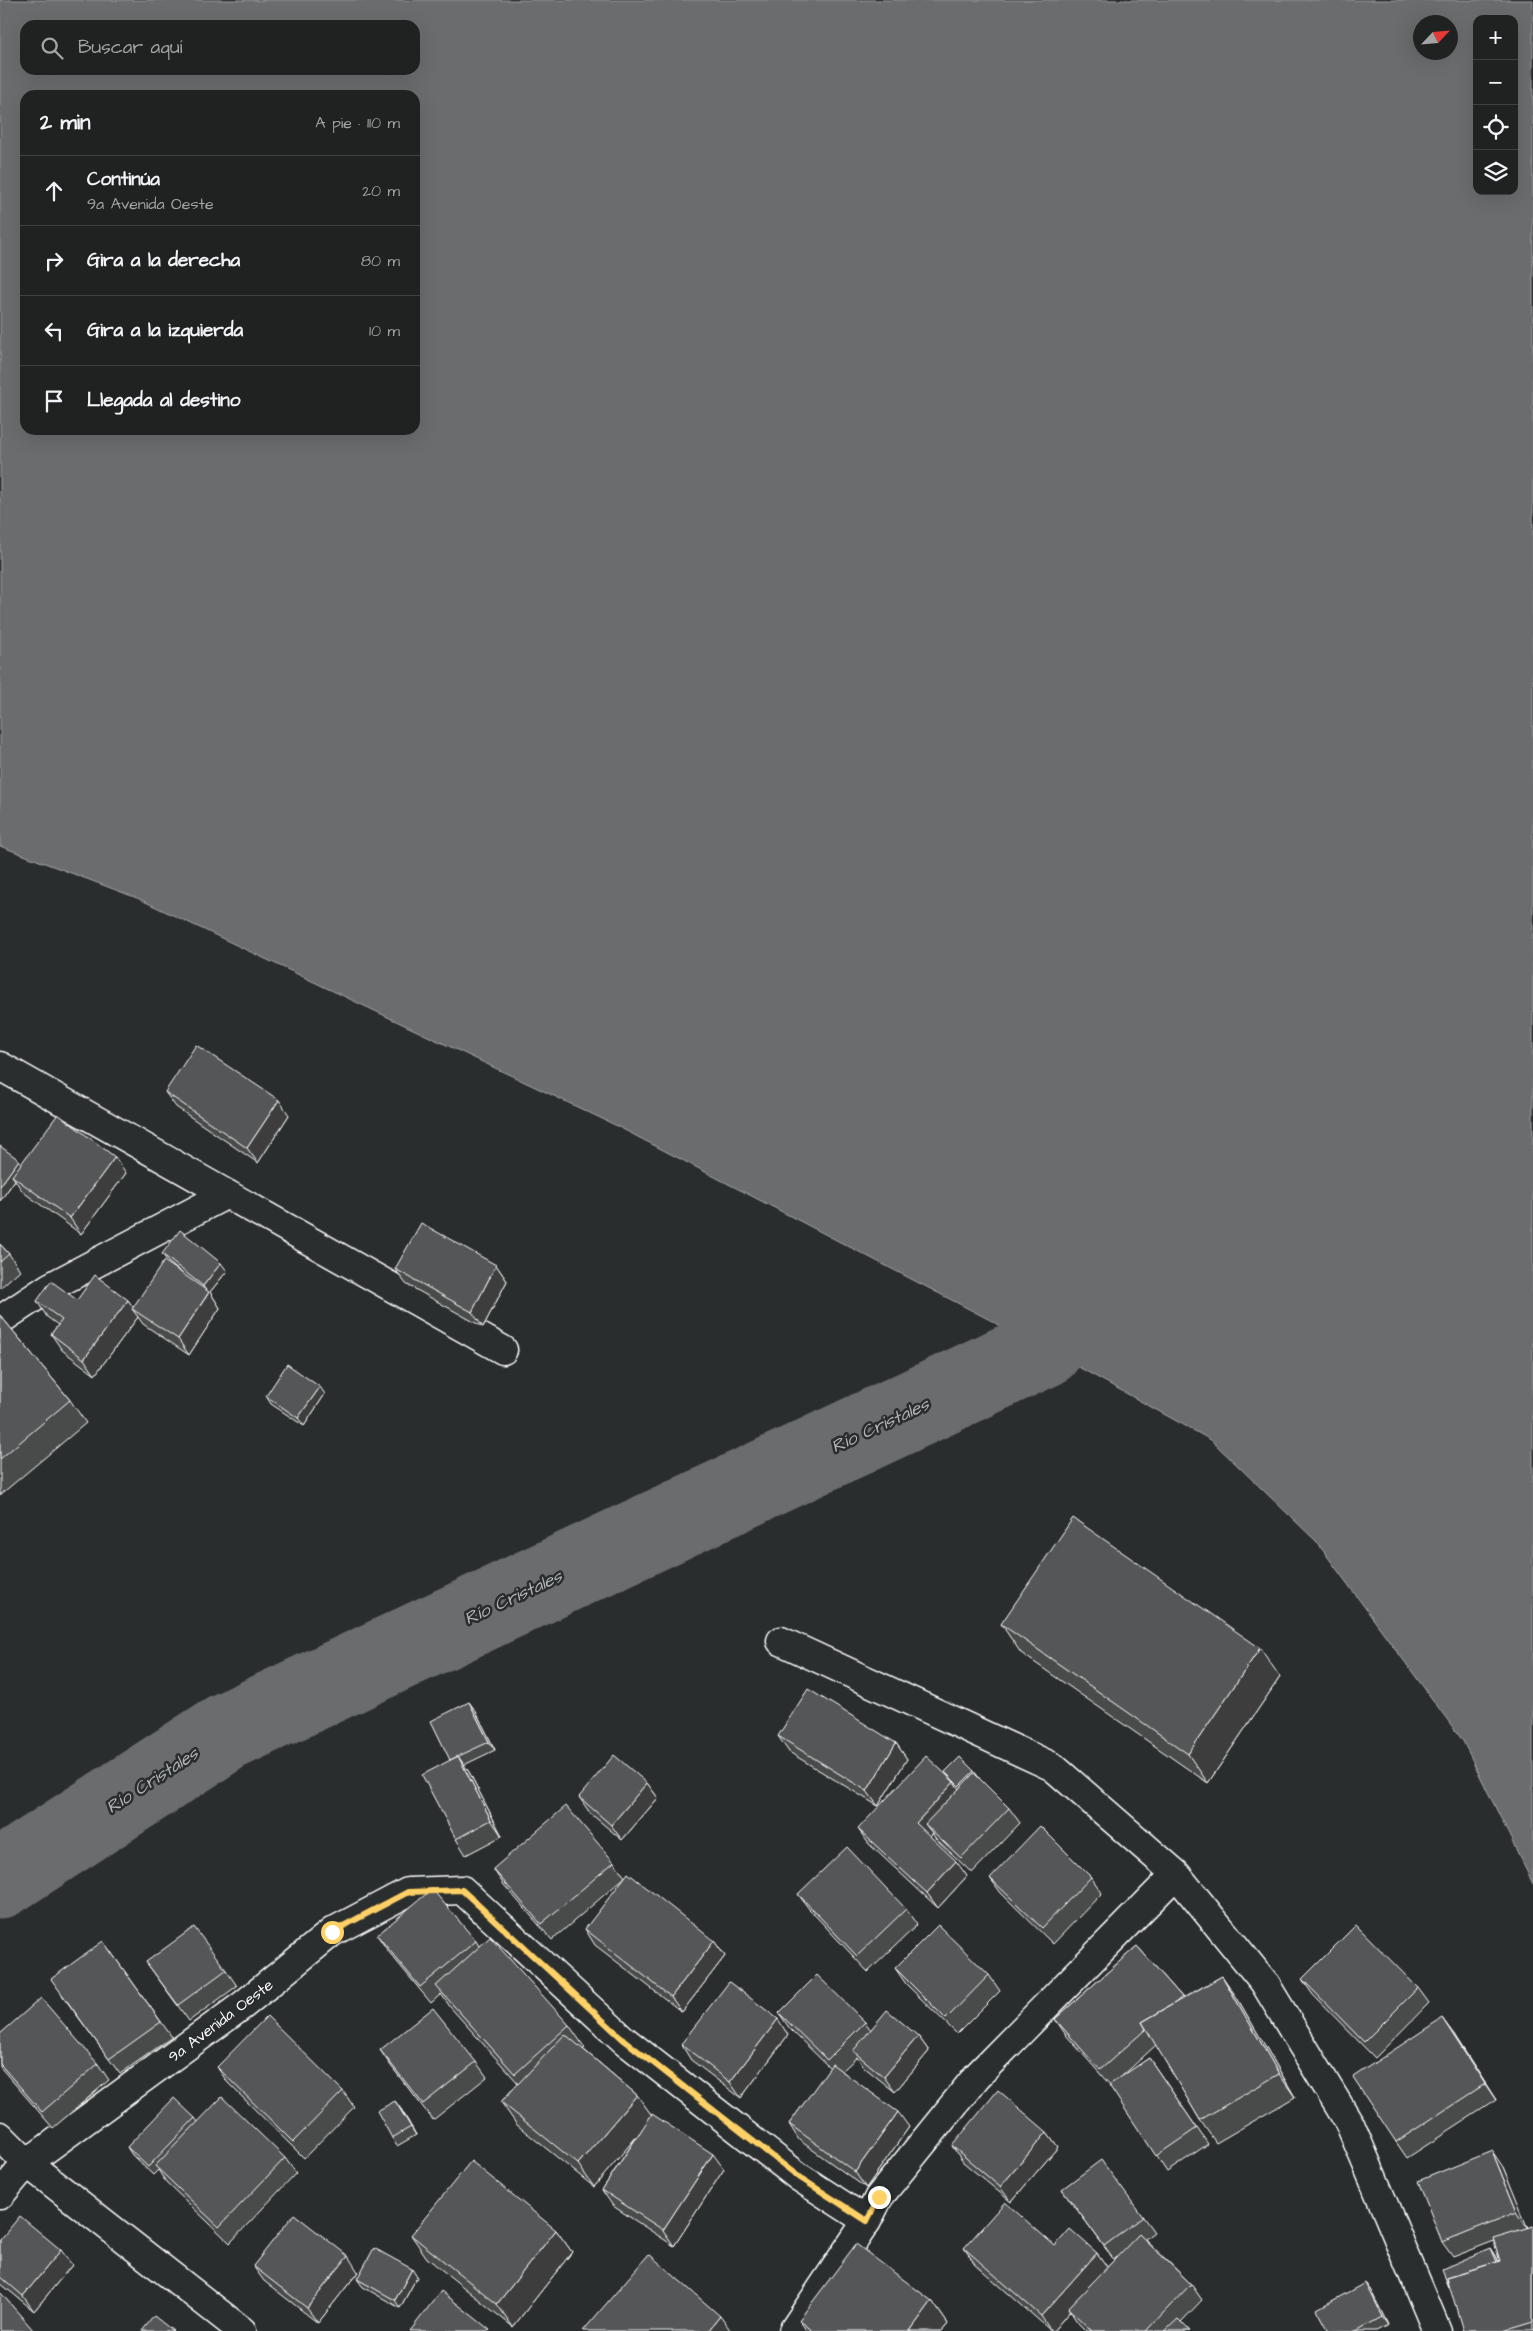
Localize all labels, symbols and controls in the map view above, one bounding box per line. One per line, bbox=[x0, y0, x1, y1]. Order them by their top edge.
north arrow bbox=[1413, 15, 1458, 60]
map controls bbox=[1473, 15, 1518, 195]
button: + bbox=[1473, 15, 1518, 60]
search box bbox=[20, 20, 420, 75]
icon: search bbox=[38, 34, 66, 62]
text: Buscar aquí bbox=[78, 34, 182, 61]
button: − bbox=[1473, 60, 1518, 105]
button: locate bbox=[1473, 105, 1518, 150]
text: 2 min bbox=[40, 108, 90, 137]
text: A pie · 110 m bbox=[315, 112, 400, 134]
button: layers bbox=[1473, 150, 1518, 195]
text: Continúa bbox=[87, 166, 160, 193]
icon: ahead bbox=[40, 177, 68, 205]
text: 20 m bbox=[362, 180, 400, 202]
text: 9a Avenida Oeste bbox=[87, 193, 214, 215]
icon: right bbox=[40, 247, 68, 275]
text: Gira a la derecha bbox=[87, 247, 240, 274]
text: 80 m bbox=[361, 250, 400, 272]
icon: left bbox=[40, 317, 68, 345]
text: Gira a la izquierda bbox=[87, 317, 243, 344]
text: 10 m bbox=[369, 320, 400, 342]
icon: arrive bbox=[40, 387, 68, 415]
text: Llegada al destino bbox=[87, 387, 240, 414]
water label: Río Cristales bbox=[827, 1391, 934, 1459]
water label: Río Cristales bbox=[460, 1563, 567, 1631]
water label: Río Cristales bbox=[101, 1741, 204, 1820]
route start bbox=[321, 1921, 344, 1944]
street label: 9a Avenida Oeste bbox=[163, 1974, 278, 2068]
route end bbox=[868, 2186, 891, 2209]

